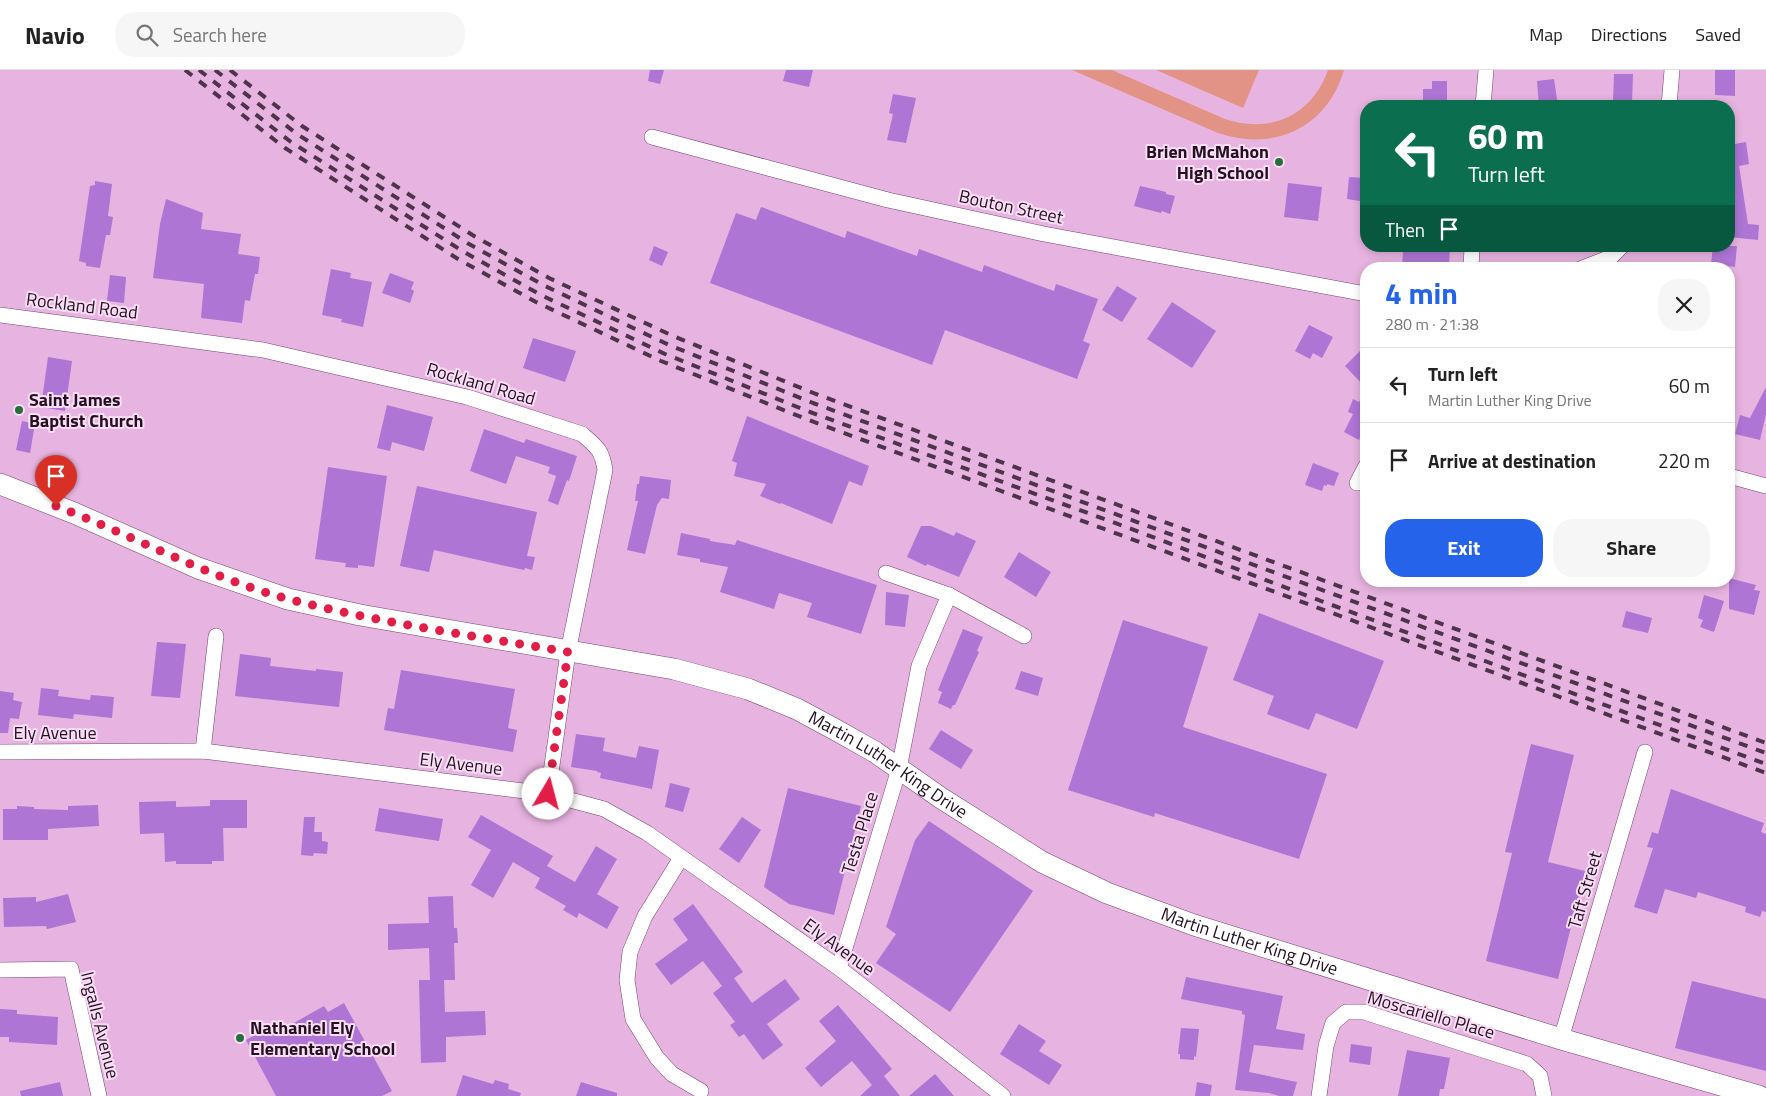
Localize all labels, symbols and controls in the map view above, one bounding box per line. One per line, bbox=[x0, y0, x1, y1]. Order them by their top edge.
search box bbox=[115, 12, 465, 57]
text: Navio bbox=[25, 17, 85, 53]
text: Search here bbox=[173, 20, 267, 49]
icon: search bbox=[133, 21, 161, 49]
text: Map bbox=[1529, 21, 1563, 48]
text: Directions bbox=[1591, 21, 1667, 48]
text: Saved bbox=[1695, 21, 1741, 48]
text: 60 m bbox=[1468, 109, 1544, 163]
icon: left bbox=[1385, 120, 1450, 185]
place label: Brien McMahon High School bbox=[1146, 138, 1269, 186]
marker: Brien McMahon High School bbox=[1273, 156, 1285, 168]
text: Turn left bbox=[1468, 157, 1545, 191]
street label: Bouton Street bbox=[956, 182, 1066, 231]
text: Then bbox=[1385, 215, 1425, 244]
icon: arrive bbox=[1435, 215, 1463, 243]
text: 4 min bbox=[1385, 270, 1458, 316]
button: close bbox=[1658, 279, 1710, 331]
street label: Rockland Road bbox=[25, 285, 139, 326]
text: 280 m · 21:38 bbox=[1385, 312, 1479, 336]
street label: Rockland Road bbox=[423, 355, 539, 412]
text: Turn left bbox=[1428, 359, 1498, 388]
icon: left bbox=[1385, 371, 1413, 399]
text: 60 m bbox=[1669, 371, 1710, 400]
place label: Saint James Baptist Church bbox=[29, 386, 144, 434]
text: Martin Luther King Drive bbox=[1428, 388, 1592, 412]
marker: Saint James Baptist Church bbox=[13, 404, 25, 416]
icon: arrive bbox=[1385, 446, 1413, 474]
text: Arrive at destination bbox=[1428, 446, 1596, 475]
text: 220 m bbox=[1658, 446, 1710, 475]
pin bbox=[35, 455, 77, 506]
icon: arrive bbox=[42, 462, 70, 490]
button: Exit bbox=[1385, 519, 1543, 577]
button: Share bbox=[1553, 519, 1710, 577]
street label: Martin Luther King Drive bbox=[804, 704, 973, 825]
street label: Ely Avenue bbox=[13, 719, 97, 746]
street label: Ely Avenue bbox=[418, 745, 504, 782]
position arrow bbox=[521, 767, 573, 819]
street label: Testa Place bbox=[834, 788, 885, 878]
street label: Taft Street bbox=[1561, 847, 1609, 932]
street label: Martin Luther King Drive bbox=[1157, 900, 1341, 982]
street label: Ely Avenue bbox=[798, 911, 881, 982]
street label: Ingalls Avenue bbox=[74, 969, 127, 1081]
street label: Moscariello Place bbox=[1364, 983, 1498, 1046]
place label: Nathaniel Ely Elementary School bbox=[250, 1014, 395, 1062]
marker: Nathaniel Ely Elementary School bbox=[234, 1032, 246, 1044]

